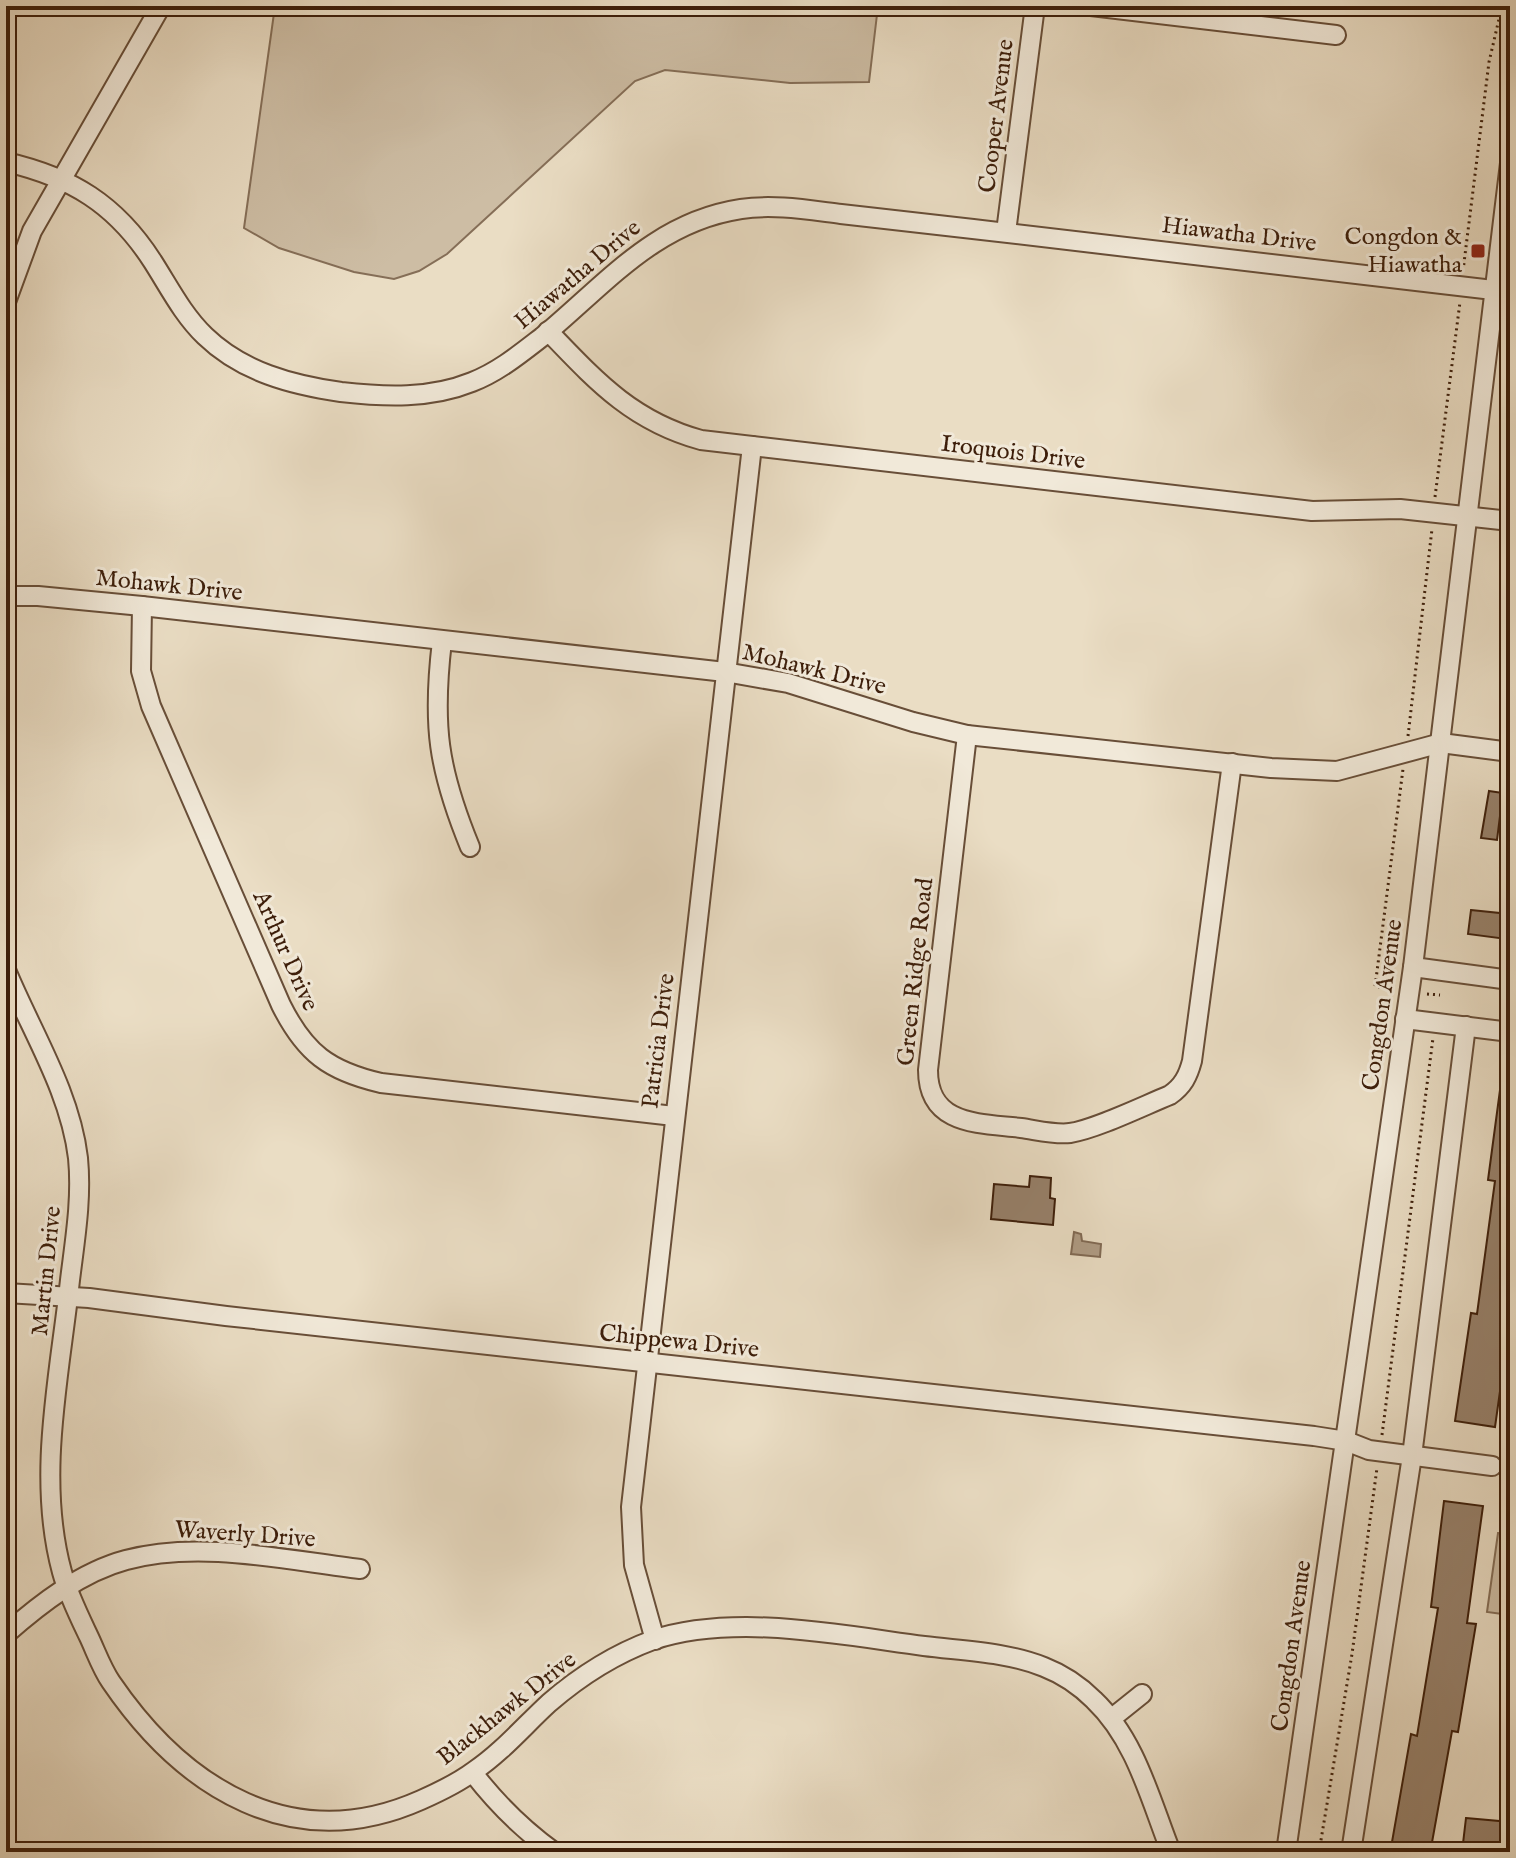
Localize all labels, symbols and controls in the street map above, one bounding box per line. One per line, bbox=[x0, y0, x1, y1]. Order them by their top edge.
street label: Cooper Avenue bbox=[972, 37, 1022, 195]
street label: Hiawatha Drive bbox=[1160, 210, 1318, 260]
street label: Hiawatha Drive bbox=[508, 213, 648, 337]
place label: Congdon & Hiawatha bbox=[1345, 222, 1463, 281]
marker: Congdon & Hiawatha bbox=[1469, 242, 1487, 260]
street label: Iroquois Drive bbox=[939, 429, 1087, 477]
street label: Mohawk Drive bbox=[94, 563, 244, 609]
street label: Mohawk Drive bbox=[739, 637, 889, 703]
street label: Green Ridge Road bbox=[891, 876, 941, 1067]
street label: Arthur Drive bbox=[244, 885, 325, 1016]
street label: Congdon Avenue bbox=[1356, 917, 1410, 1093]
street label: Patricia Drive bbox=[635, 972, 683, 1110]
street label: Martin Drive bbox=[25, 1205, 69, 1337]
street label: Chippewa Drive bbox=[598, 1318, 760, 1366]
street label: Waverly Drive bbox=[174, 1515, 316, 1555]
street label: Congdon Avenue bbox=[1265, 1558, 1319, 1734]
street label: Blackhawk Drive bbox=[431, 1645, 583, 1773]

